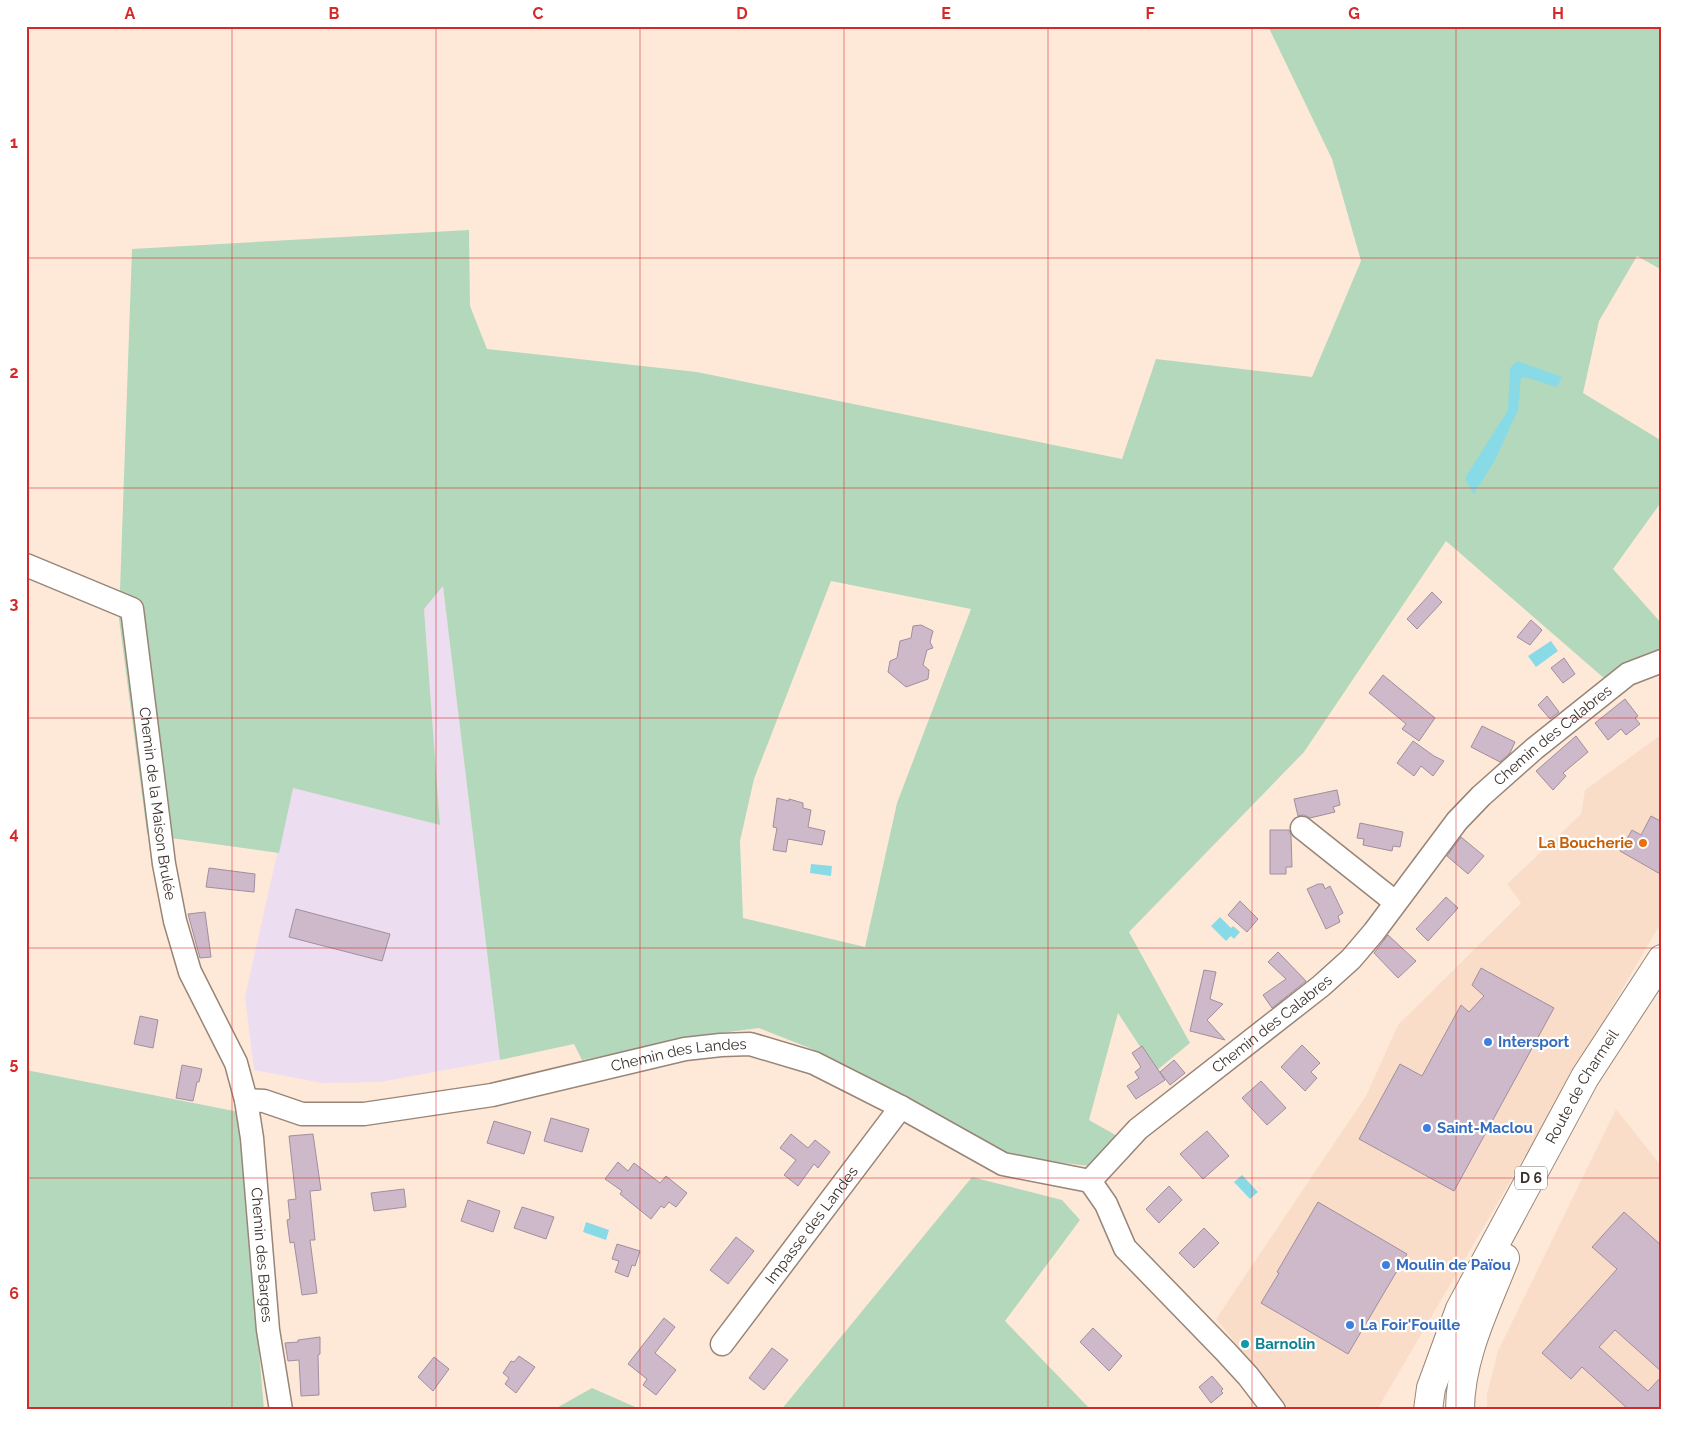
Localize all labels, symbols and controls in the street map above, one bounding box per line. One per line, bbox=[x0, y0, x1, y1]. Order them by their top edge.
text: A bbox=[125, 4, 136, 23]
text: B bbox=[329, 4, 340, 23]
text: C bbox=[533, 4, 544, 23]
text: D bbox=[736, 4, 748, 23]
text: E bbox=[941, 4, 951, 23]
text: F bbox=[1145, 4, 1155, 23]
text: G bbox=[1348, 4, 1360, 23]
text: H bbox=[1552, 4, 1564, 23]
text: 1 bbox=[10, 133, 18, 152]
text: 2 bbox=[9, 363, 19, 382]
text: 3 bbox=[10, 594, 19, 613]
street label: Chemin des Calabres bbox=[1490, 681, 1615, 789]
street label: Chemin de la Maison Brulée bbox=[135, 706, 180, 902]
text: 4 bbox=[9, 824, 19, 843]
place label: La Boucherie bbox=[1538, 834, 1633, 852]
marker: La Boucherie bbox=[1637, 837, 1649, 849]
street label: Chemin des Calabres bbox=[1208, 971, 1336, 1077]
street label: Route de Charmeil bbox=[1542, 1025, 1623, 1147]
place label: Intersport bbox=[1498, 1033, 1570, 1051]
street label: Chemin des Landes bbox=[609, 1035, 747, 1075]
marker: Intersport bbox=[1482, 1036, 1494, 1048]
text: 5 bbox=[10, 1054, 19, 1073]
place label: Saint-Maclou bbox=[1437, 1119, 1533, 1137]
marker: Saint-Maclou bbox=[1421, 1122, 1433, 1134]
street label: Impasse des Landes bbox=[762, 1163, 862, 1287]
road number: D 6 bbox=[1515, 1166, 1547, 1190]
street label: Chemin des Barges bbox=[247, 1187, 276, 1323]
place label: Moulin de Païou bbox=[1396, 1256, 1511, 1274]
marker: Moulin de Païou bbox=[1380, 1259, 1392, 1271]
text: 6 bbox=[9, 1284, 19, 1303]
place label: La Foir'Fouille bbox=[1360, 1316, 1460, 1334]
marker: La Foir'Fouille bbox=[1344, 1319, 1356, 1331]
place label: Barnolin bbox=[1255, 1335, 1315, 1353]
marker: Barnolin bbox=[1239, 1338, 1251, 1350]

